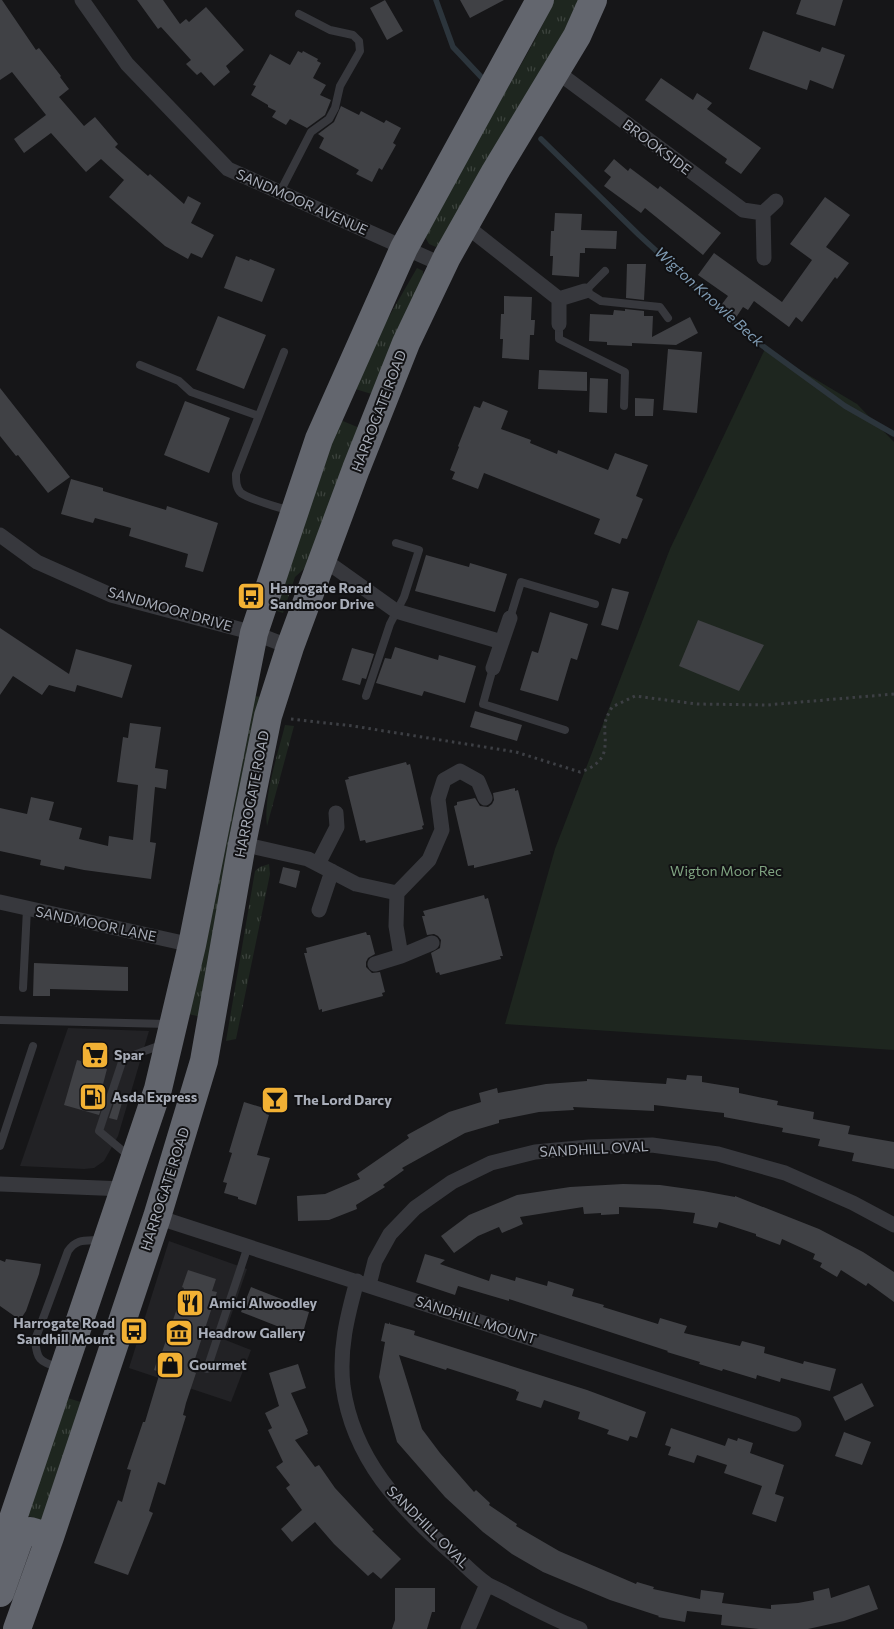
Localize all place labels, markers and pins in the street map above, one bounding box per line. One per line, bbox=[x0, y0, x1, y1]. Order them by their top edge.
place label: Harrogate Road Sandmoor Drive bbox=[270, 579, 374, 612]
bus stop icon: Harrogate Road Sandmoor Drive bbox=[236, 581, 266, 611]
supermarket icon: Spar bbox=[80, 1040, 110, 1070]
place label: Spar bbox=[114, 1046, 144, 1063]
fuel station icon: Asda Express bbox=[78, 1082, 108, 1112]
bar icon: The Lord Darcy bbox=[260, 1085, 290, 1115]
place label: Asda Express bbox=[112, 1088, 198, 1105]
place label: The Lord Darcy bbox=[294, 1091, 392, 1108]
restaurant icon: Amici Alwoodley bbox=[175, 1288, 205, 1318]
place label: Amici Alwoodley bbox=[209, 1294, 318, 1311]
place label: Harrogate Road Sandhill Mount bbox=[13, 1314, 115, 1347]
bus stop icon: Harrogate Road Sandhill Mount bbox=[119, 1316, 149, 1346]
museum icon: Headrow Gallery bbox=[164, 1318, 194, 1348]
place label: Headrow Gallery bbox=[198, 1324, 306, 1341]
shop icon: Gourmet bbox=[155, 1350, 185, 1380]
place label: Gourmet bbox=[189, 1356, 247, 1373]

